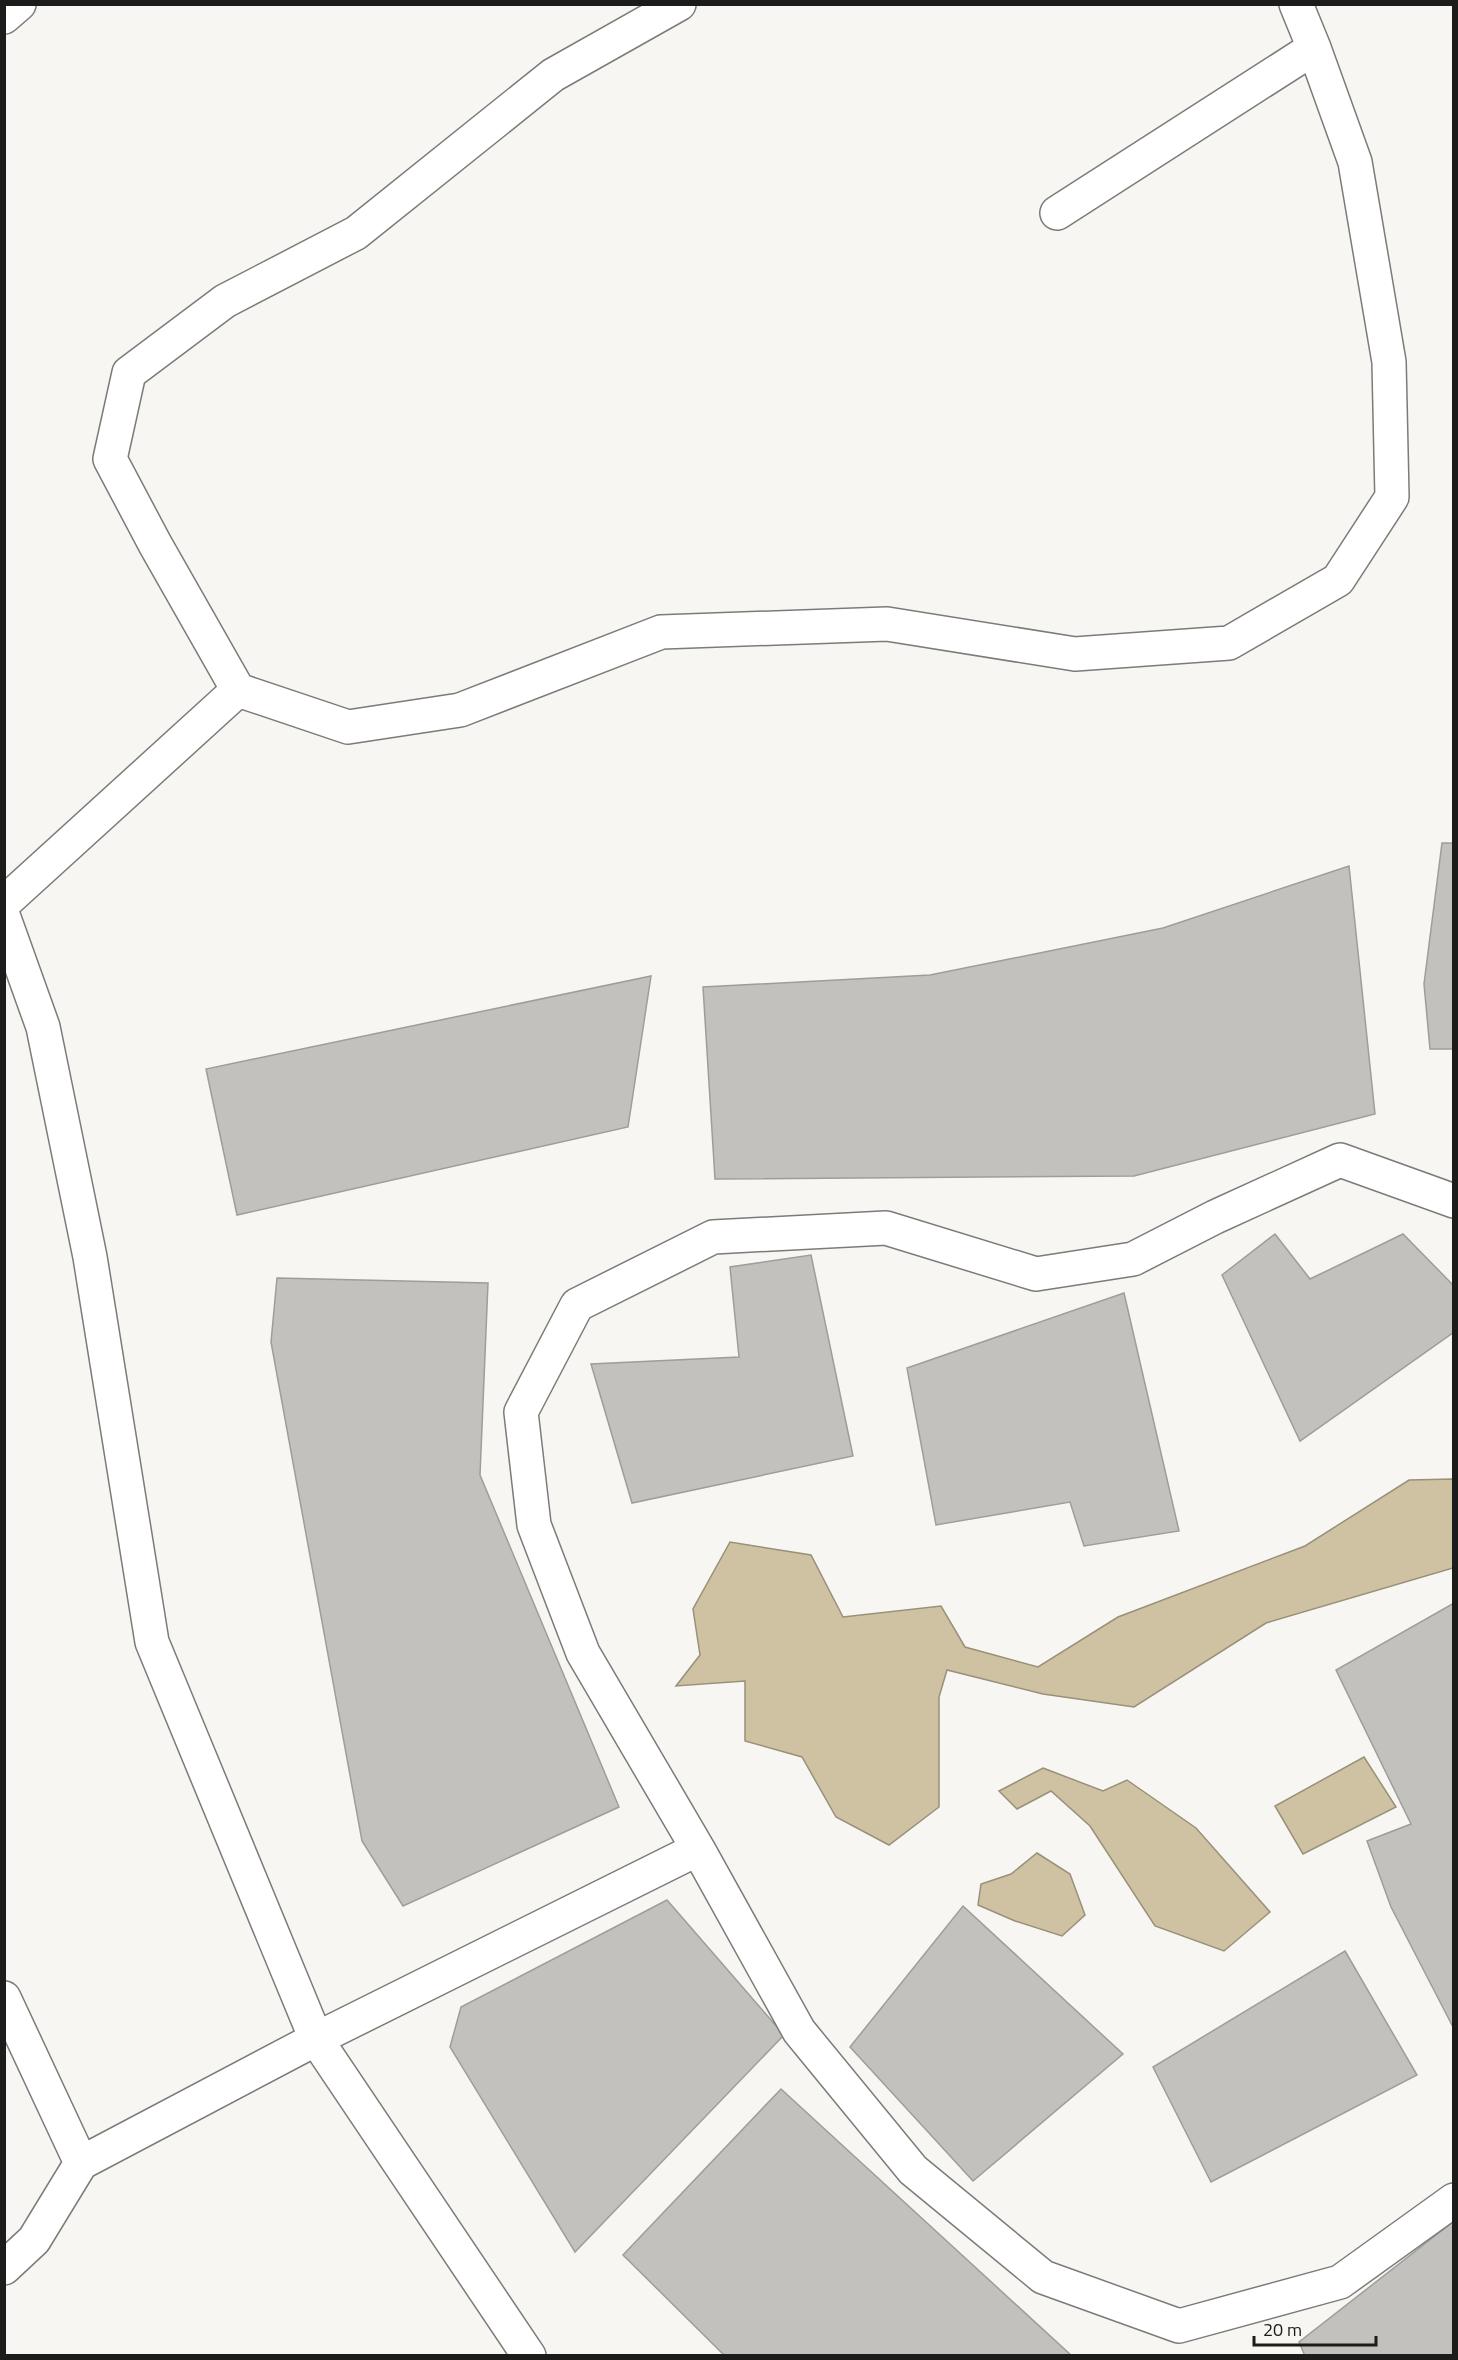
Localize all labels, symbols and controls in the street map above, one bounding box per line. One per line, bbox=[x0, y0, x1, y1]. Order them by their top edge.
scale bar bbox=[1254, 2309, 1376, 2347]
text: 20 m bbox=[1263, 2316, 1302, 2343]

